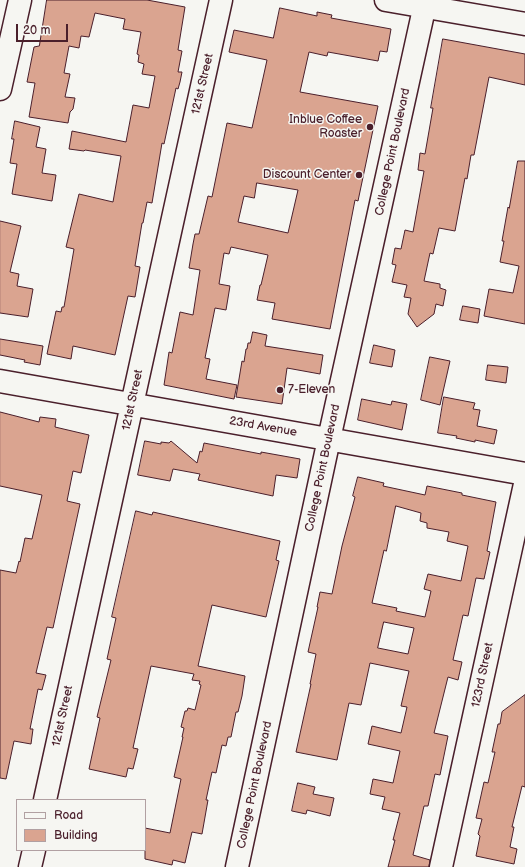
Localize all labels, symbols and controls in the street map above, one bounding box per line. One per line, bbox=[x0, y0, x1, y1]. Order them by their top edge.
scale bar bbox=[18, 16, 70, 42]
text: 20 m bbox=[23, 23, 50, 38]
street label: 121st Street bbox=[189, 52, 217, 116]
street label: College Point Boulevard bbox=[372, 87, 414, 217]
place label: Inblue Coffee Roaster bbox=[289, 113, 362, 141]
marker: Inblue Coffee Roaster bbox=[365, 122, 375, 132]
place label: Discount Center bbox=[263, 168, 351, 182]
marker: Discount Center bbox=[354, 170, 364, 180]
street label: 121st Street bbox=[120, 368, 146, 432]
place label: 7-Eleven bbox=[288, 383, 335, 397]
marker: 7-Eleven bbox=[275, 385, 285, 395]
street label: College Point Boulevard bbox=[302, 403, 344, 533]
street label: 23rd Avenue bbox=[228, 414, 298, 440]
street label: 123rd Street bbox=[469, 641, 497, 709]
street label: 121st Street bbox=[50, 684, 76, 748]
street label: College Point Boulevard bbox=[234, 720, 276, 850]
legend bbox=[16, 799, 146, 851]
text: Road bbox=[54, 808, 83, 823]
text: Building bbox=[54, 828, 98, 843]

